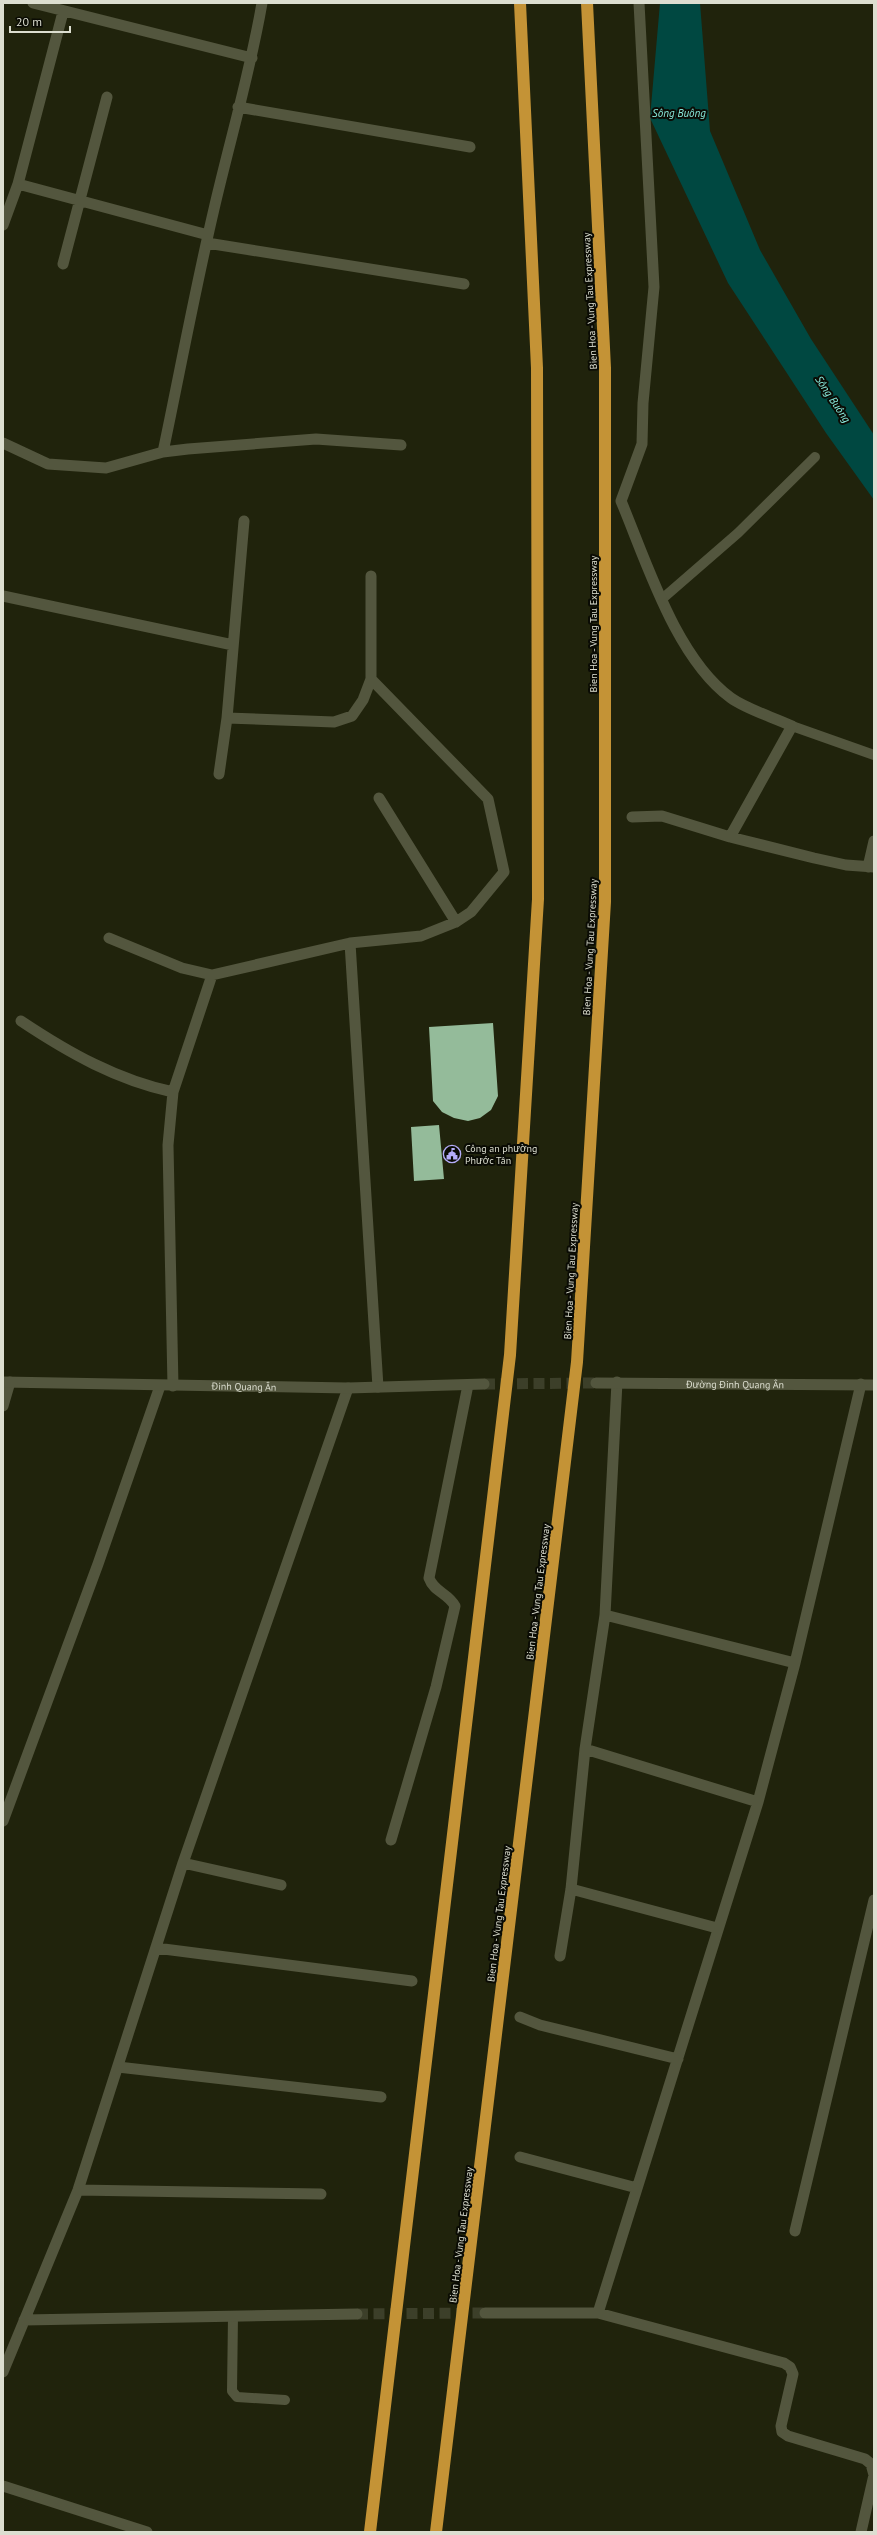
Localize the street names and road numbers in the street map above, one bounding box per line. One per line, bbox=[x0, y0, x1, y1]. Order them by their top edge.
street label: Bien Hoa - Vung Tau Expressway bbox=[580, 232, 600, 370]
street label: Bien Hoa - Vung Tau Expressway bbox=[587, 555, 600, 692]
street label: Bien Hoa - Vung Tau Expressway bbox=[580, 878, 600, 1016]
street label: Bien Hoa - Vung Tau Expressway bbox=[561, 1202, 581, 1340]
street label: Đường Đinh Quang Ân bbox=[685, 1377, 784, 1391]
street label: Đinh Quang Ân bbox=[211, 1379, 276, 1393]
street label: Bien Hoa - Vung Tau Expressway bbox=[523, 1523, 553, 1661]
street label: Bien Hoa - Vung Tau Expressway bbox=[484, 1845, 514, 1983]
street label: Bien Hoa - Vung Tau Expressway bbox=[446, 2166, 476, 2304]

